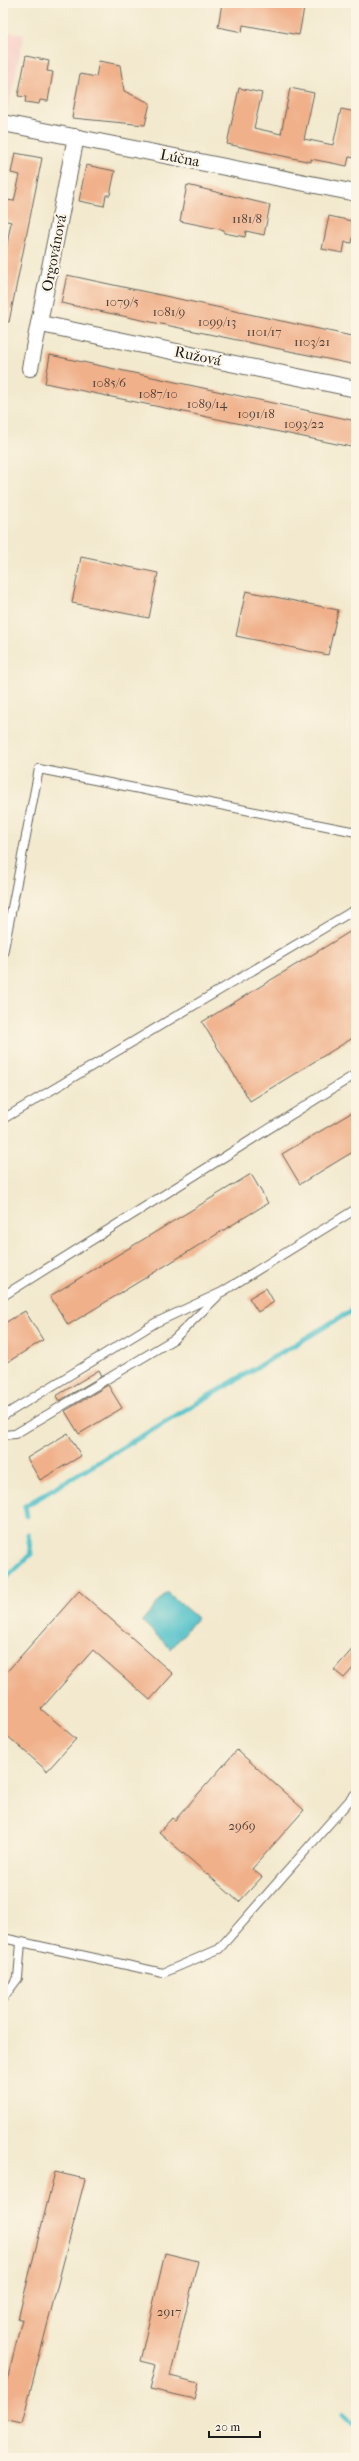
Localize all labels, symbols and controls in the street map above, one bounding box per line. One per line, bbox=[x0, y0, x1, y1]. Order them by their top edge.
street label: Lúčna bbox=[159, 145, 202, 171]
house number: 1181/8 bbox=[232, 211, 262, 226]
street label: Orgovánová bbox=[38, 212, 70, 293]
house number: 1079/5 bbox=[105, 294, 139, 309]
house number: 1081/9 bbox=[153, 304, 186, 319]
house number: 1099/13 bbox=[198, 314, 236, 329]
house number: 1101/17 bbox=[246, 324, 282, 339]
house number: 1103/21 bbox=[294, 334, 330, 349]
street label: Ružová bbox=[173, 342, 224, 370]
house number: 1085/6 bbox=[92, 375, 127, 390]
house number: 1087/10 bbox=[138, 386, 178, 401]
house number: 1089/14 bbox=[187, 396, 228, 411]
house number: 1091/18 bbox=[237, 406, 275, 421]
house number: 1093/22 bbox=[284, 416, 325, 431]
house number: 2969 bbox=[228, 1818, 256, 1833]
house number: 2917 bbox=[157, 2304, 181, 2319]
scale bar bbox=[209, 2413, 260, 2439]
text: 20 m bbox=[215, 2420, 240, 2434]

